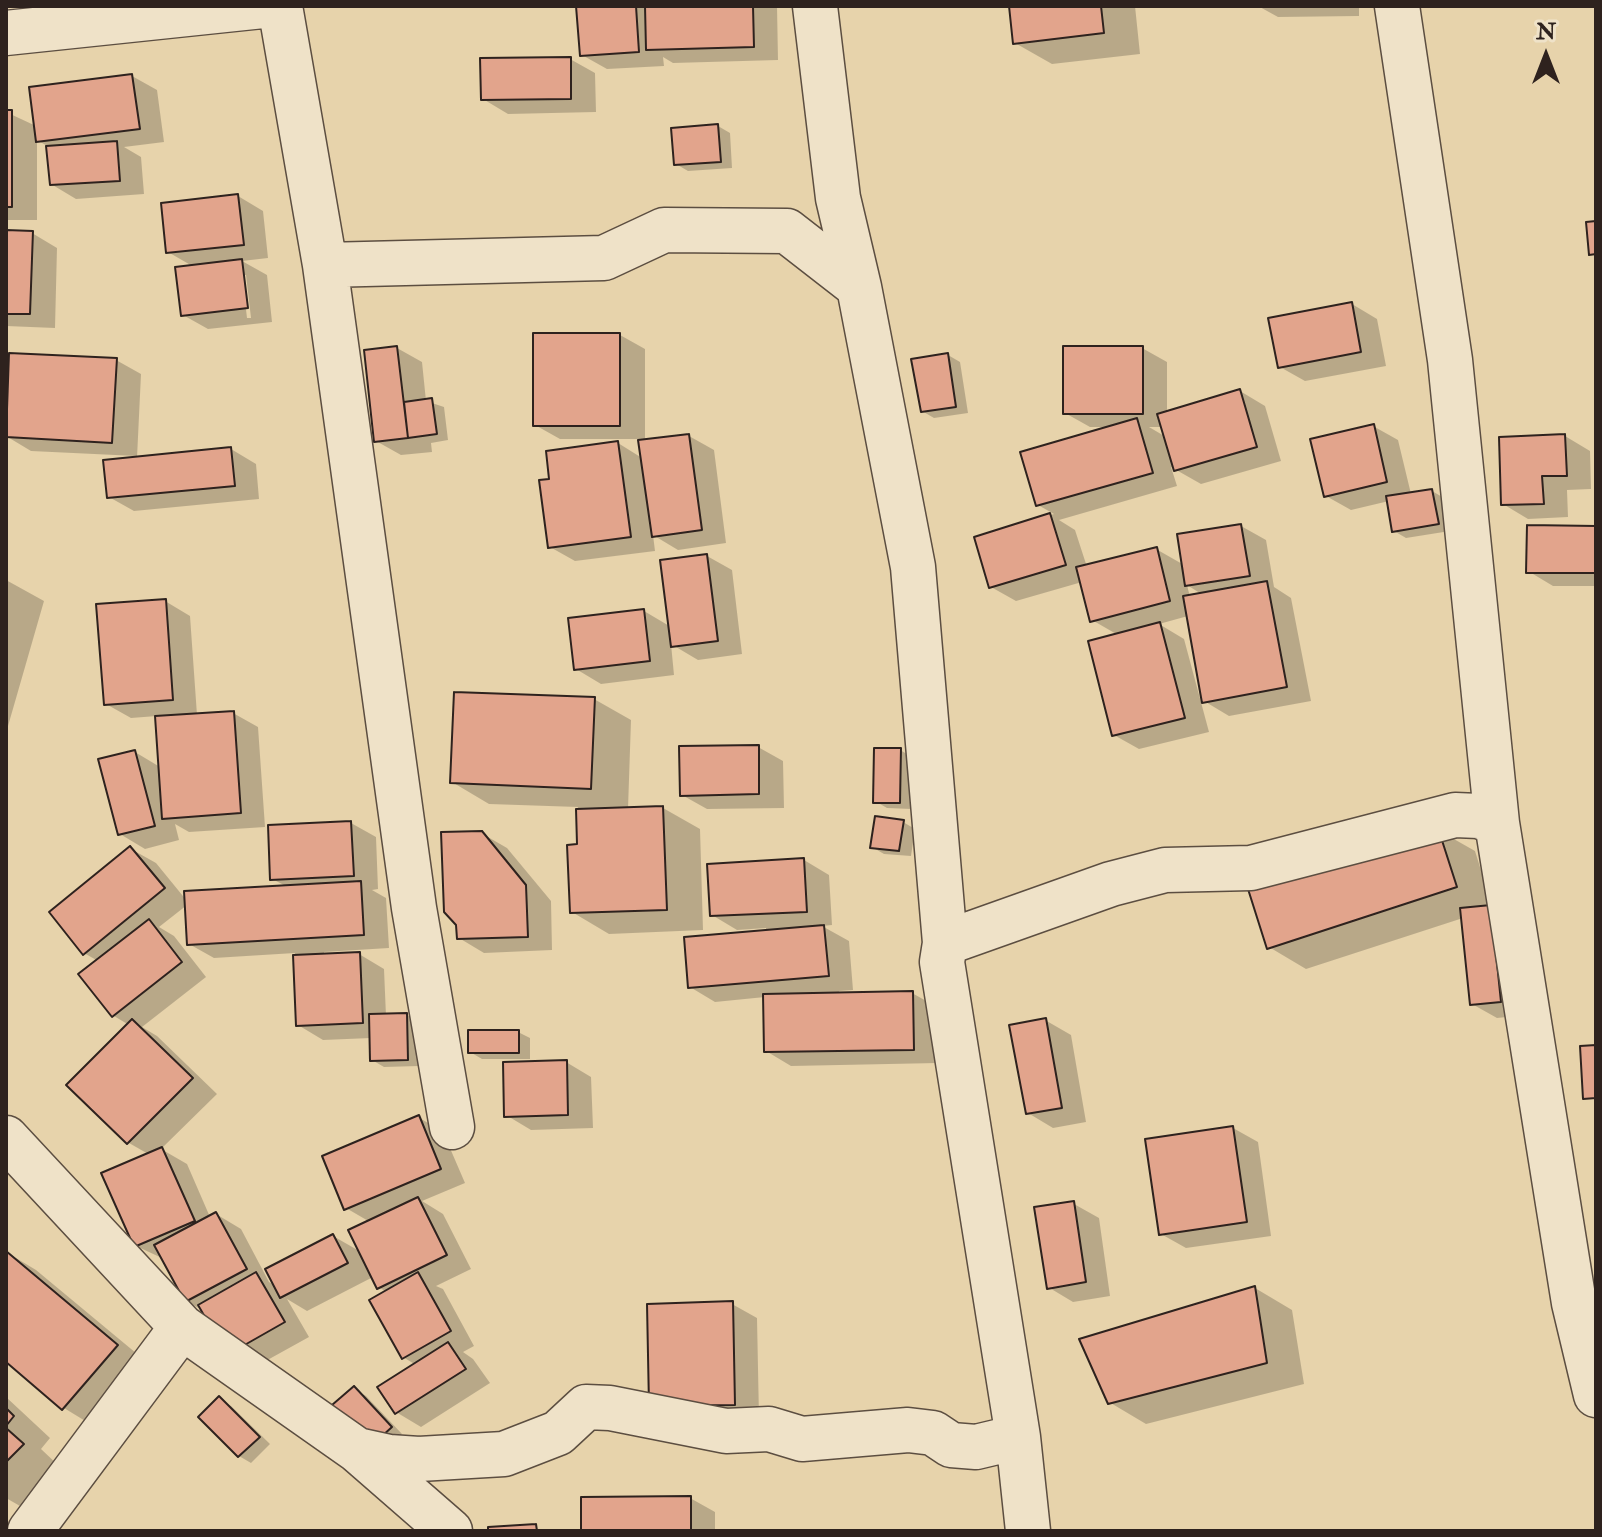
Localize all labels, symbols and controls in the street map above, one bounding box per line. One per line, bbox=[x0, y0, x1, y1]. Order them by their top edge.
north arrow bbox=[1506, 16, 1586, 96]
text: N bbox=[1536, 18, 1556, 46]

